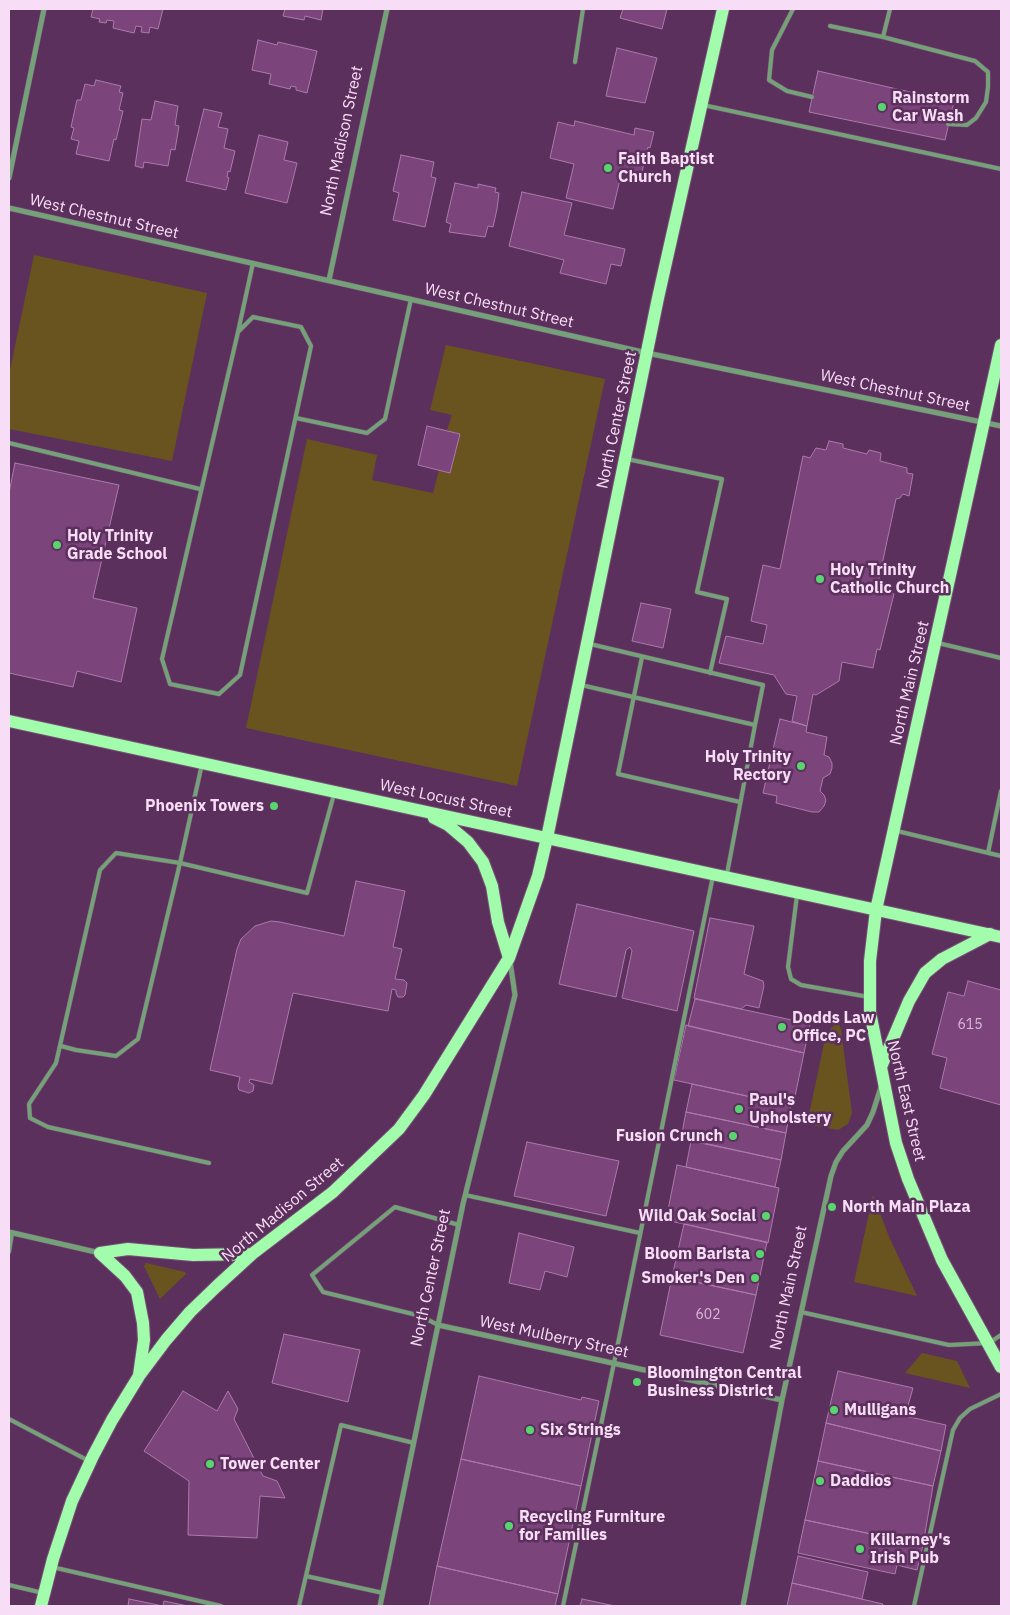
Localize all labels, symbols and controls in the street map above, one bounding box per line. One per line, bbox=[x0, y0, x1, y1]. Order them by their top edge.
street label: North Madison Street bbox=[317, 64, 367, 218]
place label: Rainstorm Car Wash bbox=[892, 88, 970, 126]
marker: Rainstorm Car Wash bbox=[876, 101, 888, 113]
place label: Faith Baptist Church bbox=[618, 149, 714, 187]
marker: Faith Baptist Church bbox=[602, 162, 614, 174]
street label: West Chestnut Street bbox=[28, 191, 180, 243]
street label: West Chestnut Street bbox=[423, 280, 575, 332]
street label: North Center Street bbox=[593, 349, 641, 491]
street label: West Chestnut Street bbox=[818, 366, 972, 416]
place label: Holy Trinity Grade School bbox=[67, 526, 167, 564]
marker: Holy Trinity Grade School bbox=[51, 539, 63, 551]
place label: Holy Trinity Catholic Church bbox=[830, 560, 949, 598]
marker: Holy Trinity Catholic Church bbox=[814, 573, 826, 585]
street label: North Main Street bbox=[886, 619, 934, 747]
place label: Holy Trinity Rectory bbox=[705, 747, 791, 785]
marker: Holy Trinity Rectory bbox=[795, 760, 807, 772]
street label: West Locust Street bbox=[378, 776, 514, 822]
place label: Phoenix Towers bbox=[145, 796, 264, 816]
marker: Phoenix Towers bbox=[268, 800, 280, 812]
place label: Dodds Law Office, PC bbox=[792, 1008, 874, 1046]
house number: 615 bbox=[957, 1017, 983, 1033]
marker: Dodds Law Office, PC bbox=[776, 1021, 788, 1033]
street label: North East Street bbox=[883, 1039, 929, 1163]
place label: Paul's Upholstery bbox=[749, 1090, 831, 1128]
marker: Paul's Upholstery bbox=[733, 1103, 745, 1115]
place label: Fusion Crunch bbox=[616, 1126, 723, 1146]
marker: Fusion Crunch bbox=[727, 1130, 739, 1142]
street label: North Madison Street bbox=[218, 1153, 348, 1267]
place label: North Main Plaza bbox=[842, 1197, 971, 1217]
marker: North Main Plaza bbox=[826, 1201, 838, 1213]
place label: Wild Oak Social bbox=[638, 1206, 756, 1226]
street label: North Center Street bbox=[407, 1207, 455, 1349]
marker: Wild Oak Social bbox=[760, 1210, 772, 1222]
street label: North Main Street bbox=[766, 1224, 812, 1352]
place label: Bloom Barista bbox=[644, 1244, 750, 1264]
marker: Bloom Barista bbox=[754, 1248, 766, 1260]
place label: Smoker's Den bbox=[641, 1268, 745, 1288]
marker: Smoker's Den bbox=[749, 1272, 761, 1284]
house number: 602 bbox=[695, 1307, 721, 1323]
street label: West Mulberry Street bbox=[478, 1312, 630, 1362]
place label: Bloomington Central Business District bbox=[647, 1363, 801, 1401]
marker: Bloomington Central Business District bbox=[631, 1376, 643, 1388]
place label: Mulligans bbox=[844, 1400, 916, 1420]
marker: Mulligans bbox=[828, 1404, 840, 1416]
place label: Six Strings bbox=[540, 1420, 621, 1440]
marker: Six Strings bbox=[524, 1424, 536, 1436]
place label: Tower Center bbox=[220, 1454, 320, 1474]
marker: Tower Center bbox=[204, 1458, 216, 1470]
place label: Daddios bbox=[830, 1471, 891, 1491]
marker: Daddios bbox=[814, 1475, 826, 1487]
place label: Recycling Furniture for Families bbox=[519, 1507, 665, 1545]
marker: Recycling Furniture for Families bbox=[503, 1520, 515, 1532]
place label: Killarney's Irish Pub bbox=[870, 1530, 950, 1568]
marker: Killarney's Irish Pub bbox=[854, 1543, 866, 1555]

